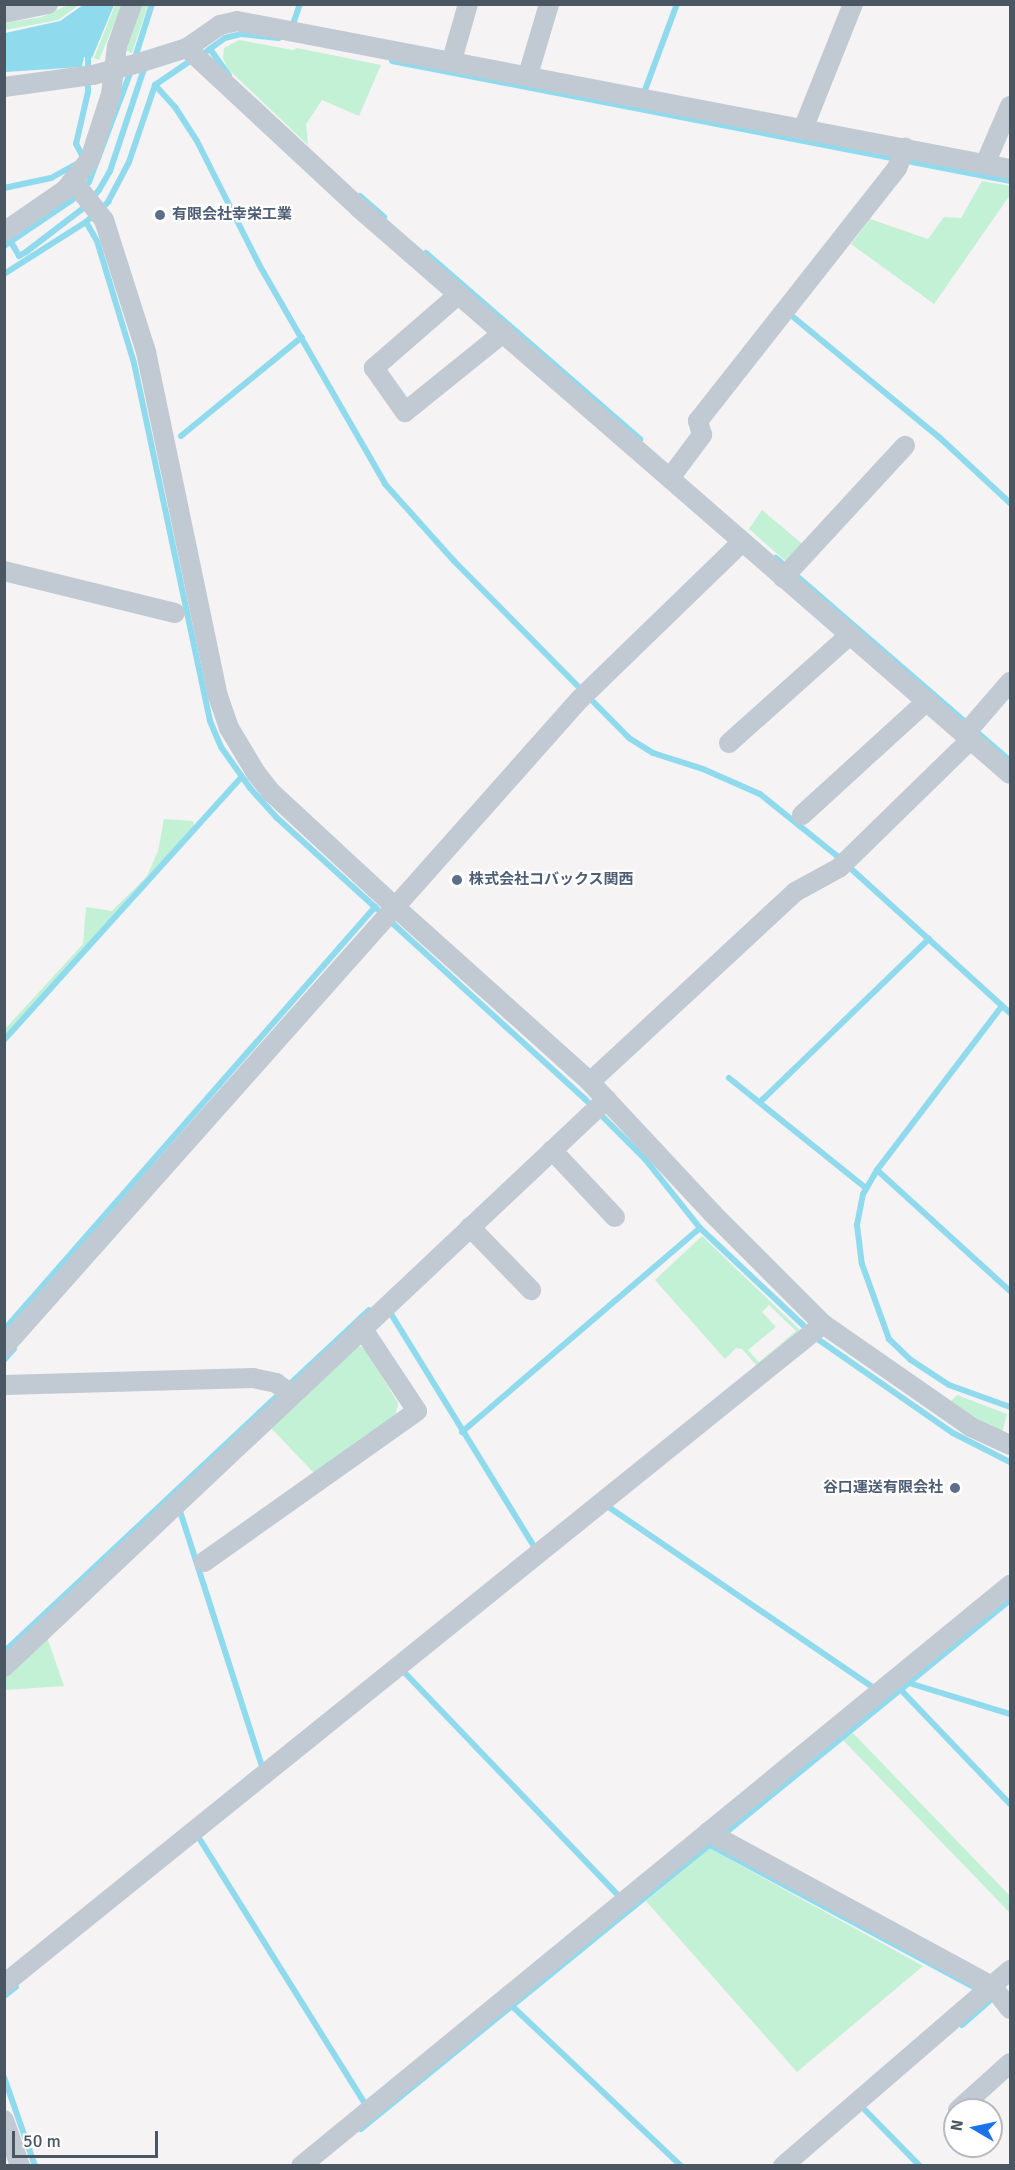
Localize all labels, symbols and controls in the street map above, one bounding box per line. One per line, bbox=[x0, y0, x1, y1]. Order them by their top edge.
place label: 有限会社幸栄工業 bbox=[172, 206, 292, 224]
marker: 有限会社幸栄工業 bbox=[153, 208, 167, 222]
place label: 株式会社コバックス関西 bbox=[469, 871, 634, 889]
marker: 株式会社コバックス関西 bbox=[450, 873, 464, 887]
place label: 谷口運送有限会社 bbox=[823, 1479, 943, 1497]
marker: 谷口運送有限会社 bbox=[948, 1481, 962, 1495]
north arrow bbox=[943, 2098, 1003, 2158]
text: N bbox=[946, 2118, 968, 2133]
scale bar bbox=[15, 2119, 160, 2157]
text: 50 m bbox=[23, 2130, 61, 2152]

